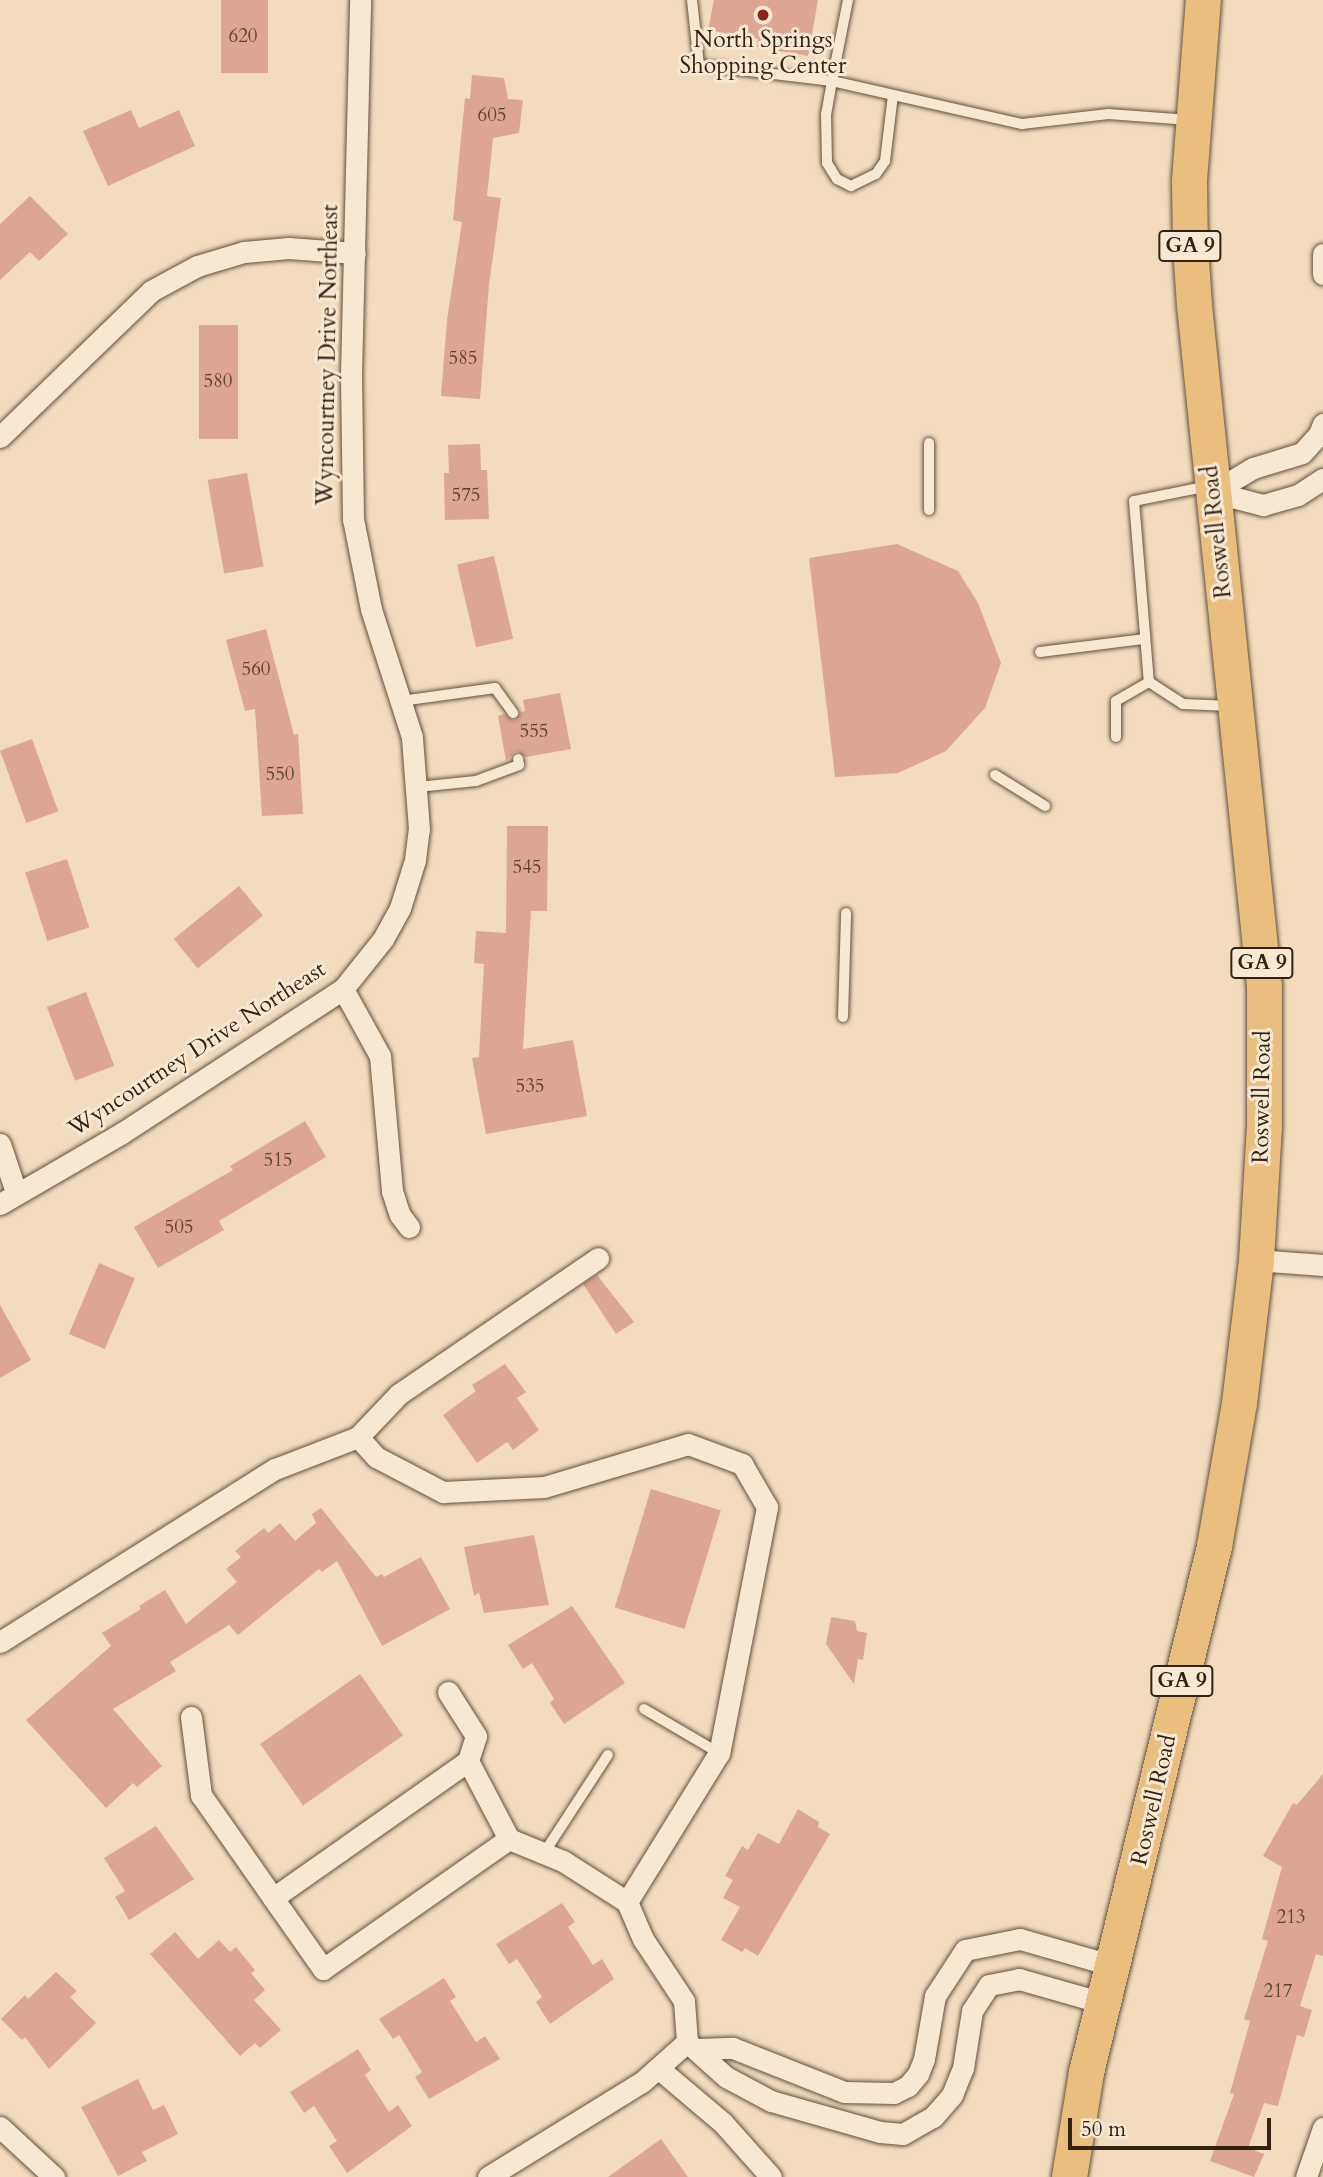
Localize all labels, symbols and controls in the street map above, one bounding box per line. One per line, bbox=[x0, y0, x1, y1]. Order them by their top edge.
marker: North Springs Shopping Center bbox=[755, 7, 771, 23]
house number: 620 bbox=[228, 26, 258, 48]
place label: North Springs Shopping Center bbox=[680, 26, 846, 80]
house number: 605 bbox=[477, 105, 507, 127]
street label: Wyncourtney Drive Northeast bbox=[312, 204, 344, 506]
road number: GA 9 bbox=[1157, 229, 1223, 264]
house number: 585 bbox=[448, 348, 478, 370]
house number: 580 bbox=[203, 371, 233, 393]
street label: Roswell Road bbox=[1196, 464, 1238, 600]
house number: 575 bbox=[451, 485, 481, 507]
house number: 560 bbox=[241, 659, 271, 681]
house number: 555 bbox=[519, 721, 549, 743]
house number: 550 bbox=[265, 764, 295, 786]
house number: 545 bbox=[512, 857, 542, 879]
road number: GA 9 bbox=[1229, 946, 1295, 981]
street label: Wyncourtney Drive Northeast bbox=[63, 955, 331, 1143]
street label: Roswell Road bbox=[1247, 1030, 1277, 1164]
house number: 535 bbox=[515, 1076, 545, 1098]
house number: 515 bbox=[263, 1150, 293, 1172]
house number: 505 bbox=[164, 1217, 194, 1239]
road number: GA 9 bbox=[1149, 1664, 1215, 1698]
street label: Roswell Road bbox=[1126, 1732, 1182, 1868]
house number: 213 bbox=[1276, 1907, 1306, 1929]
house number: 217 bbox=[1263, 1981, 1293, 2003]
scale bar bbox=[1071, 2104, 1274, 2148]
text: 50 m bbox=[1081, 2115, 1126, 2144]

